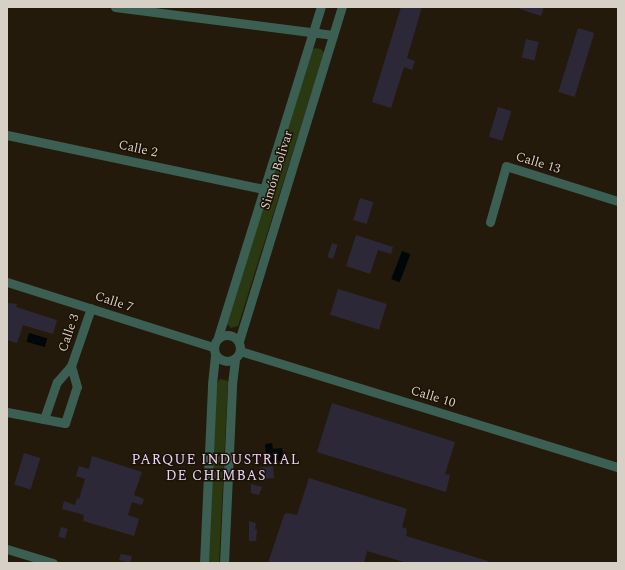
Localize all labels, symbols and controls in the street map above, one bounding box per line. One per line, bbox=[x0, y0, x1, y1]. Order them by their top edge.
street label: Simón Bolivar bbox=[258, 129, 296, 211]
street label: Calle 2 bbox=[117, 137, 159, 161]
street label: Calle 13 bbox=[514, 149, 562, 177]
street label: Calle 7 bbox=[93, 288, 135, 316]
street label: Calle 3 bbox=[55, 312, 83, 354]
street label: Calle 10 bbox=[409, 383, 457, 411]
district label: PARQUE INDUSTRIAL DE CHIMBAS bbox=[131, 452, 301, 484]

